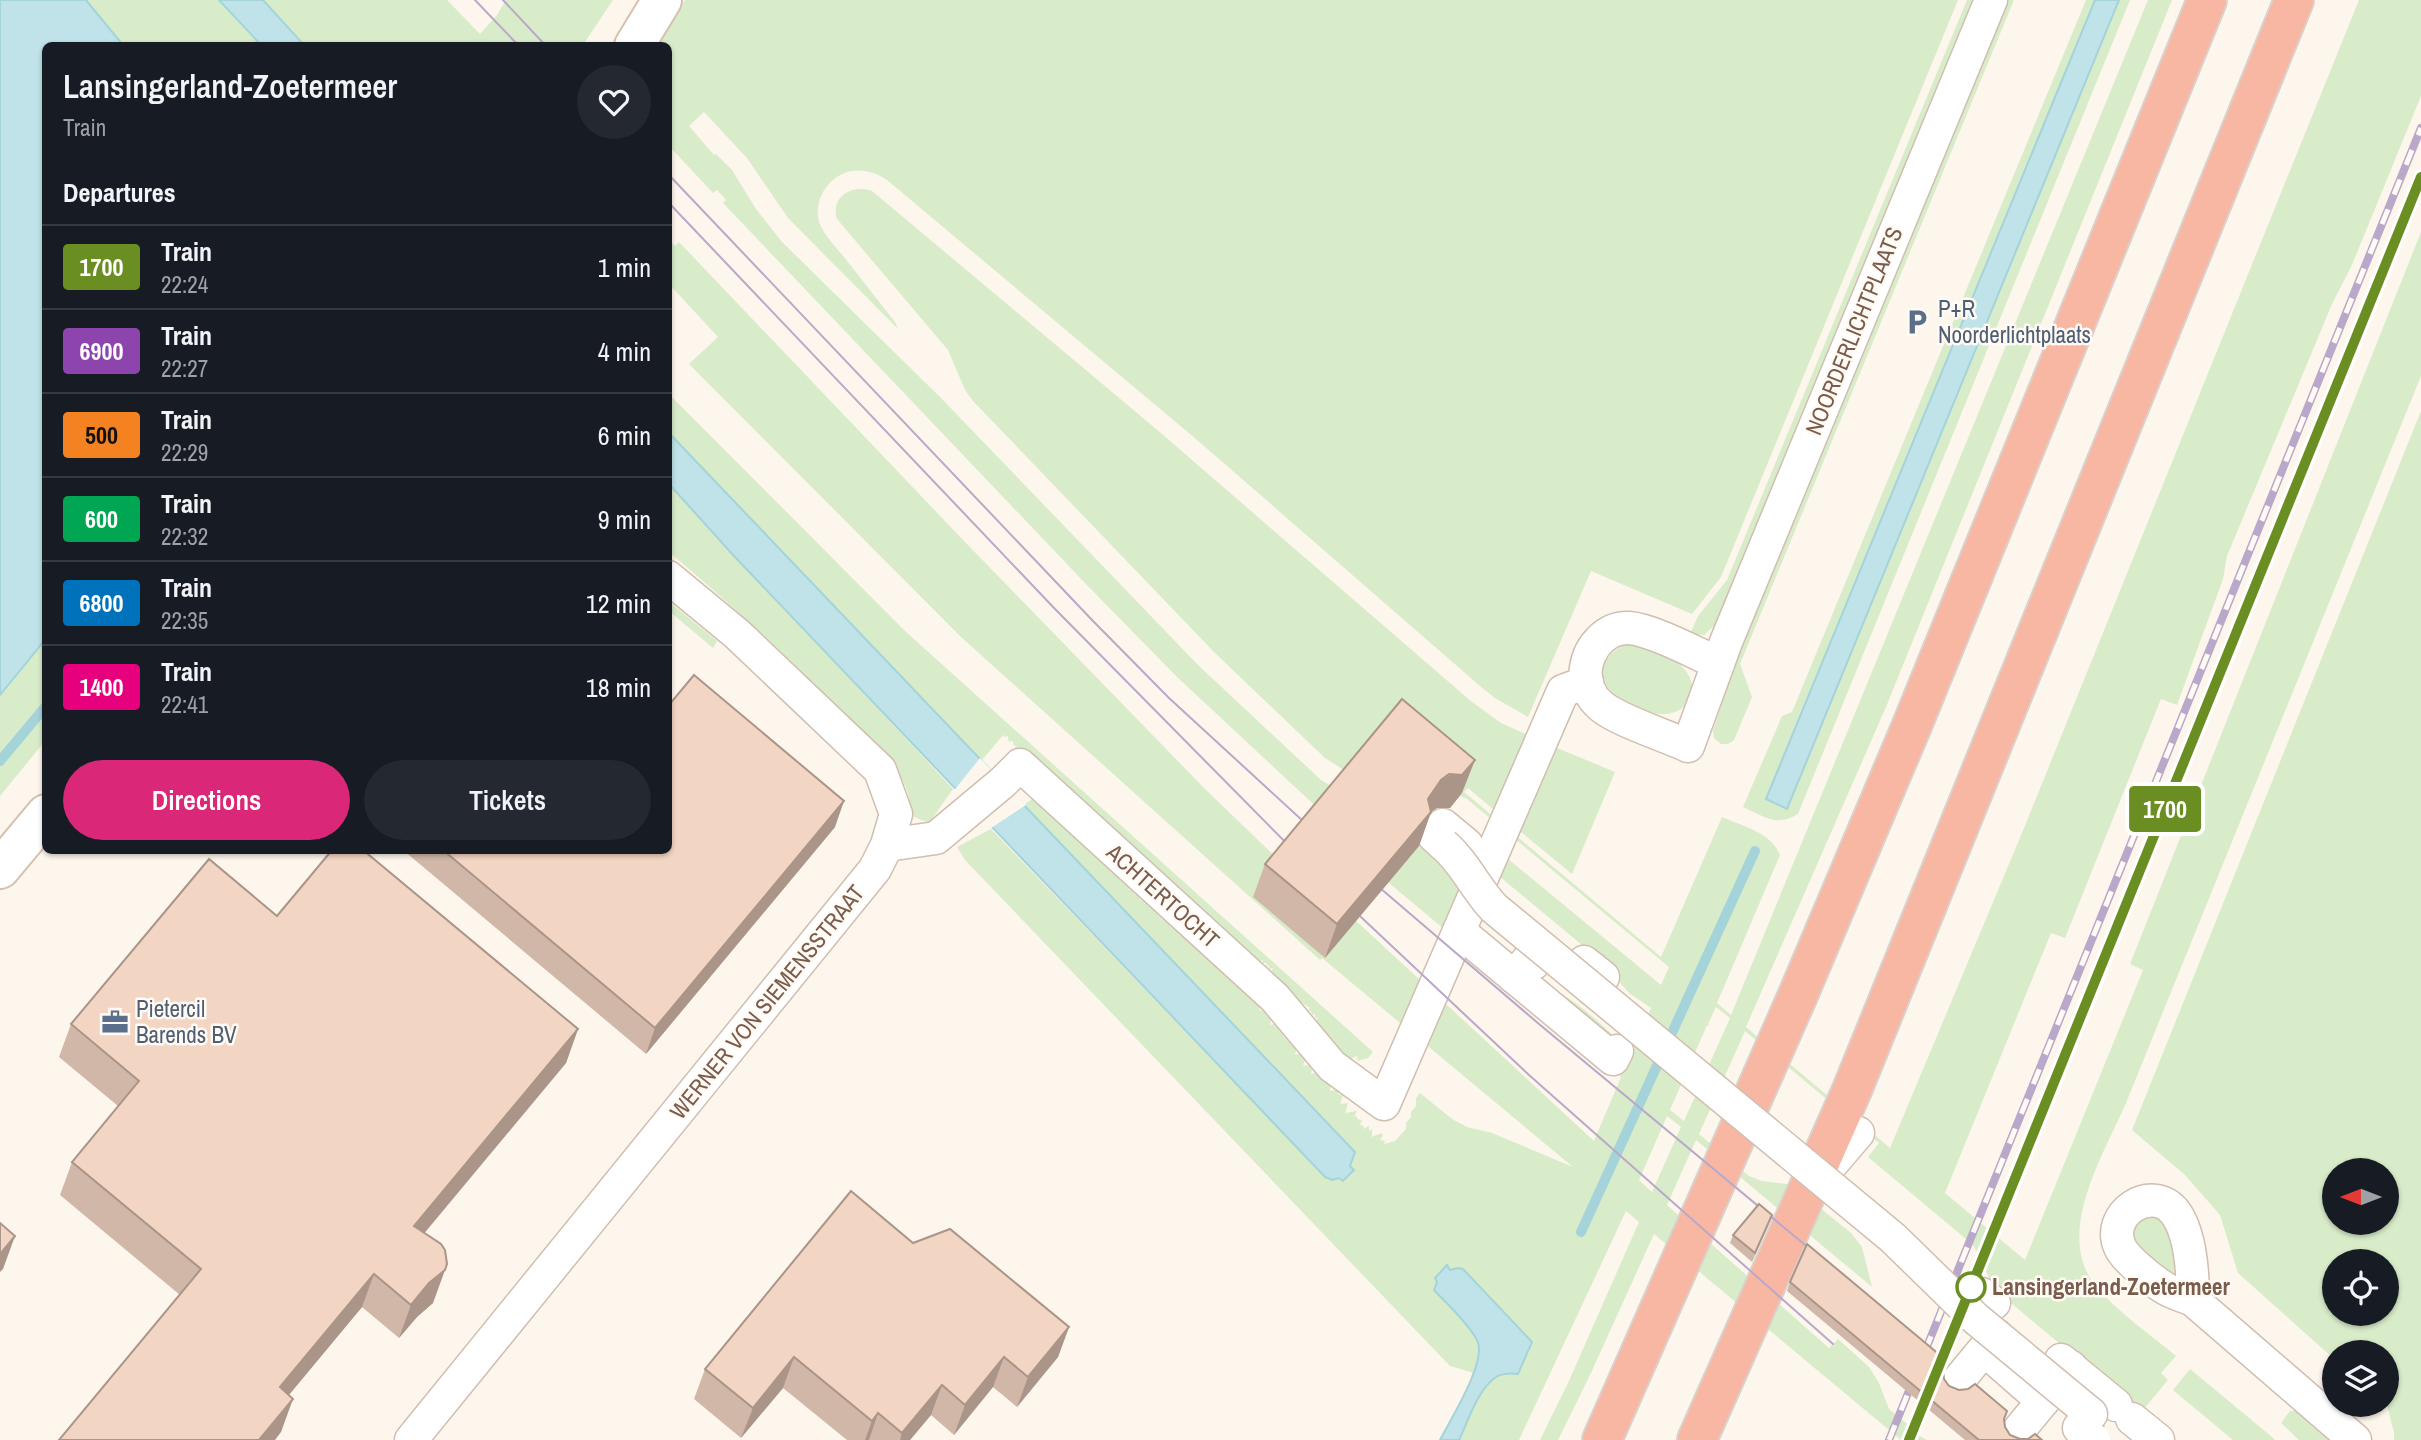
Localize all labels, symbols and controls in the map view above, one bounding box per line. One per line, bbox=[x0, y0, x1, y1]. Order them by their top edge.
text: Lansingerland-Zoetermeer bbox=[63, 64, 397, 108]
button: heart bbox=[577, 65, 651, 139]
text: Train bbox=[63, 112, 106, 143]
text: Departures bbox=[63, 175, 176, 210]
street label: NOORDERLICHTPLAATS bbox=[1798, 222, 1909, 439]
text: Train bbox=[161, 234, 212, 269]
text: 1 min bbox=[598, 250, 651, 285]
text: 1700 bbox=[80, 251, 123, 283]
text: 22:24 bbox=[161, 269, 208, 300]
place label: P+R Noorderlichtplaats bbox=[1938, 293, 2091, 350]
parking icon: P+R Noorderlichtplaats bbox=[1902, 307, 1932, 337]
text: Train bbox=[161, 318, 212, 353]
text: 4 min bbox=[598, 334, 651, 369]
text: 6900 bbox=[80, 335, 123, 367]
text: 22:27 bbox=[161, 353, 208, 384]
text: Train bbox=[161, 402, 212, 437]
text: 6 min bbox=[598, 418, 651, 453]
text: 500 bbox=[85, 419, 118, 451]
text: 22:29 bbox=[161, 437, 208, 468]
text: Train bbox=[161, 486, 212, 521]
text: 9 min bbox=[598, 502, 651, 537]
text: 600 bbox=[85, 503, 118, 535]
text: 22:32 bbox=[161, 521, 208, 552]
text: Train bbox=[161, 570, 212, 605]
text: 12 min bbox=[586, 586, 651, 621]
text: 6800 bbox=[80, 587, 123, 619]
text: 22:35 bbox=[161, 605, 208, 636]
text: Train bbox=[161, 654, 212, 689]
text: 18 min bbox=[586, 670, 651, 705]
text: 1400 bbox=[80, 671, 123, 703]
text: 22:41 bbox=[161, 689, 208, 720]
button: Directions bbox=[63, 760, 350, 840]
button: Tickets bbox=[364, 760, 651, 840]
line badge: 1700 bbox=[2116, 786, 2214, 832]
text: 1700 bbox=[2143, 793, 2187, 825]
street label: ACHTERTOCHT bbox=[1100, 836, 1227, 955]
street label: WERNER VON SIEMENSSTRAAT bbox=[662, 878, 871, 1125]
place label: Pietercil Barends BV bbox=[136, 993, 237, 1050]
office icon: Pietercil Barends BV bbox=[100, 1007, 130, 1037]
north arrow bbox=[2322, 1158, 2399, 1236]
map controls bbox=[2322, 1158, 2399, 1417]
button: locate bbox=[2322, 1249, 2399, 1326]
place label: Lansingerland-Zoetermeer bbox=[1992, 1271, 2231, 1302]
marker: Lansingerland-Zoetermeer bbox=[1956, 1272, 1986, 1302]
button: layers bbox=[2322, 1340, 2399, 1417]

